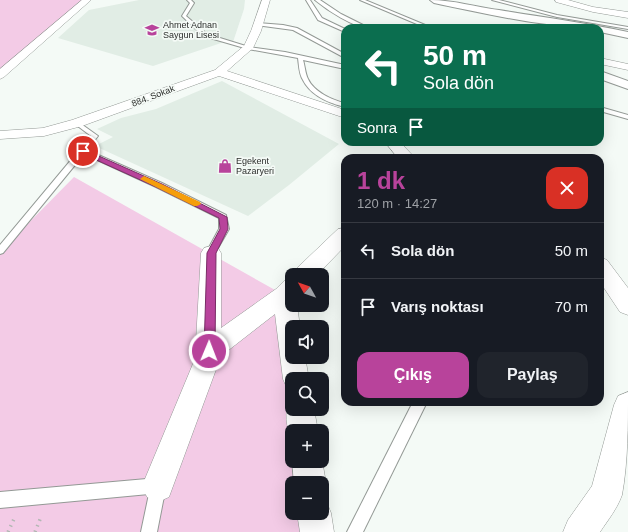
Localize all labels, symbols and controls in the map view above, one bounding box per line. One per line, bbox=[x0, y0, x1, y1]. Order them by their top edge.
place label: Ahmet Adnan Saygun Lisesi bbox=[163, 20, 219, 40]
school or university icon: Ahmet Adnan Saygun Lisesi bbox=[144, 22, 160, 38]
icon: left bbox=[357, 40, 409, 92]
text: 50 m bbox=[423, 40, 487, 71]
text: Sola dön bbox=[423, 73, 494, 93]
street label: 884. Sokak bbox=[130, 83, 176, 109]
icon: arrive bbox=[405, 116, 427, 138]
text: Sonra bbox=[357, 119, 397, 136]
pin bbox=[66, 134, 100, 168]
icon: arrive bbox=[72, 140, 94, 162]
place label: Egekent Pazaryeri bbox=[236, 156, 274, 176]
shop icon: Egekent Pazaryeri bbox=[217, 158, 233, 174]
text: 1 dk bbox=[357, 167, 405, 194]
button: close bbox=[546, 167, 588, 209]
text: 120 m · 14:27 bbox=[357, 196, 437, 211]
icon: left bbox=[357, 240, 379, 262]
text: Sola dön bbox=[391, 242, 454, 259]
text: 50 m bbox=[555, 242, 588, 259]
north arrow bbox=[285, 268, 329, 312]
map controls bbox=[285, 268, 329, 520]
icon: arrive bbox=[357, 296, 379, 318]
text: Varış noktası bbox=[391, 298, 484, 315]
text: 70 m bbox=[555, 298, 588, 315]
button: sound bbox=[285, 320, 329, 364]
position arrow bbox=[188, 330, 230, 372]
button: Çıkış bbox=[357, 352, 469, 398]
button: Paylaş bbox=[477, 352, 588, 398]
button: search bbox=[285, 372, 329, 416]
button: + bbox=[285, 424, 329, 468]
button: − bbox=[285, 476, 329, 520]

